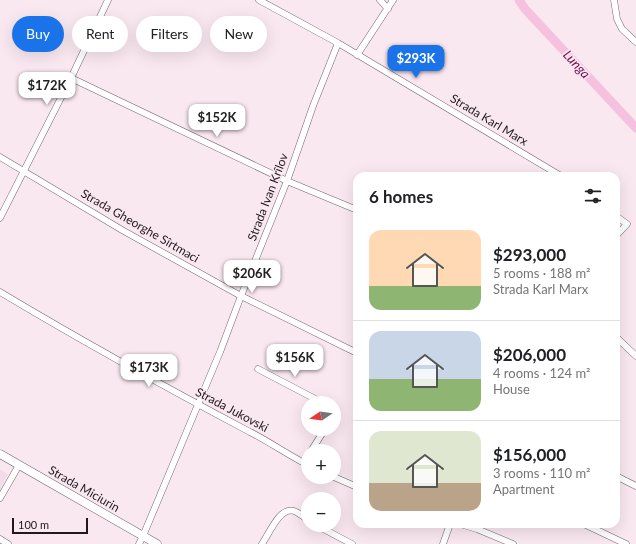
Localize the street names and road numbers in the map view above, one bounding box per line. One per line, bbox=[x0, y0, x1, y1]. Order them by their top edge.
street label: Strada Karl Marx bbox=[448, 90, 531, 149]
street label: Strada Ivan Krîlov bbox=[244, 150, 291, 243]
street label: Strada Gheorghe Sîrtmaci bbox=[78, 186, 202, 266]
street label: Strada Jukovski bbox=[193, 384, 271, 435]
street label: Strada Miciurin bbox=[46, 462, 123, 515]

